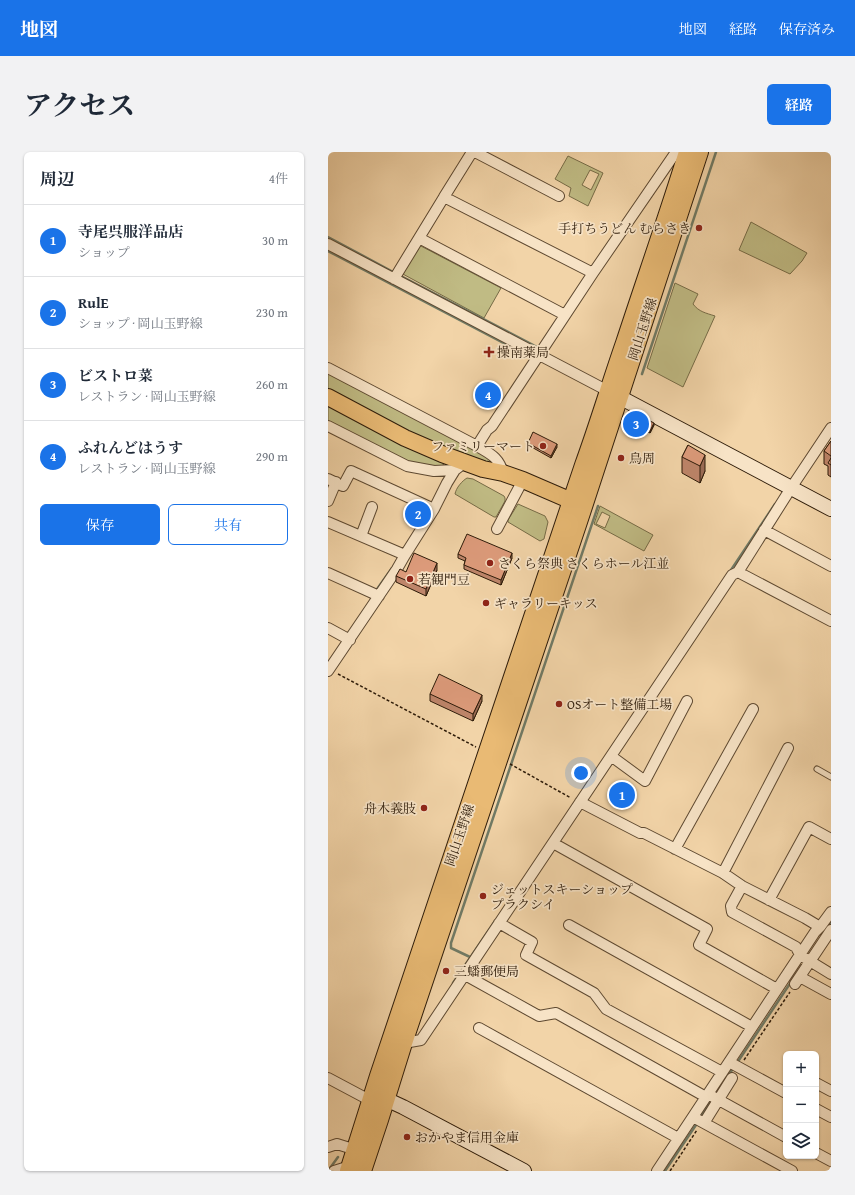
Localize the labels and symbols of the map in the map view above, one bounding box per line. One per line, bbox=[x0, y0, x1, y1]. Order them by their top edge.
place label: 手打ちうどん むらさき bbox=[558, 219, 691, 238]
marker: 手打ちうどん むらさき bbox=[694, 223, 704, 233]
street label: 岡山玉野線 bbox=[623, 295, 662, 363]
place label: 操南薬局 bbox=[497, 343, 549, 362]
marker: 操南薬局 bbox=[484, 347, 494, 357]
pin: 4 bbox=[475, 380, 501, 410]
pin: 3 bbox=[623, 409, 649, 439]
place label: ファミリーマート bbox=[431, 437, 535, 456]
marker: ファミリーマート bbox=[538, 441, 548, 451]
place label: 鳥周 bbox=[629, 449, 655, 468]
marker: 鳥周 bbox=[616, 453, 626, 463]
pin: 2 bbox=[405, 499, 431, 529]
place label: さくら祭典 さくらホール江並 bbox=[498, 554, 670, 573]
marker: さくら祭典 さくらホール江並 bbox=[485, 558, 495, 568]
place label: 若観門豆 bbox=[418, 570, 470, 589]
marker: 若観門豆 bbox=[405, 574, 415, 584]
place label: ギャラリーキッス bbox=[494, 594, 598, 613]
marker: ギャラリーキッス bbox=[481, 598, 491, 608]
place label: OSオート整備工場 bbox=[567, 695, 672, 714]
marker: OSオート整備工場 bbox=[554, 699, 564, 709]
your location bbox=[571, 763, 591, 783]
pin: 1 bbox=[609, 780, 635, 810]
place label: 舟木義肢 bbox=[364, 799, 416, 818]
street label: 岡山玉野線 bbox=[440, 801, 479, 869]
marker: 舟木義肢 bbox=[419, 803, 429, 813]
place label: ジェットスキーショップ プラクシイ bbox=[491, 880, 633, 914]
marker: ジェットスキーショップ プラクシイ bbox=[478, 891, 488, 901]
place label: 三蟠郵便局 bbox=[454, 962, 519, 981]
marker: 三蟠郵便局 bbox=[441, 966, 451, 976]
place label: おかやま信用金庫 bbox=[415, 1128, 519, 1147]
marker: おかやま信用金庫 bbox=[402, 1132, 412, 1142]

